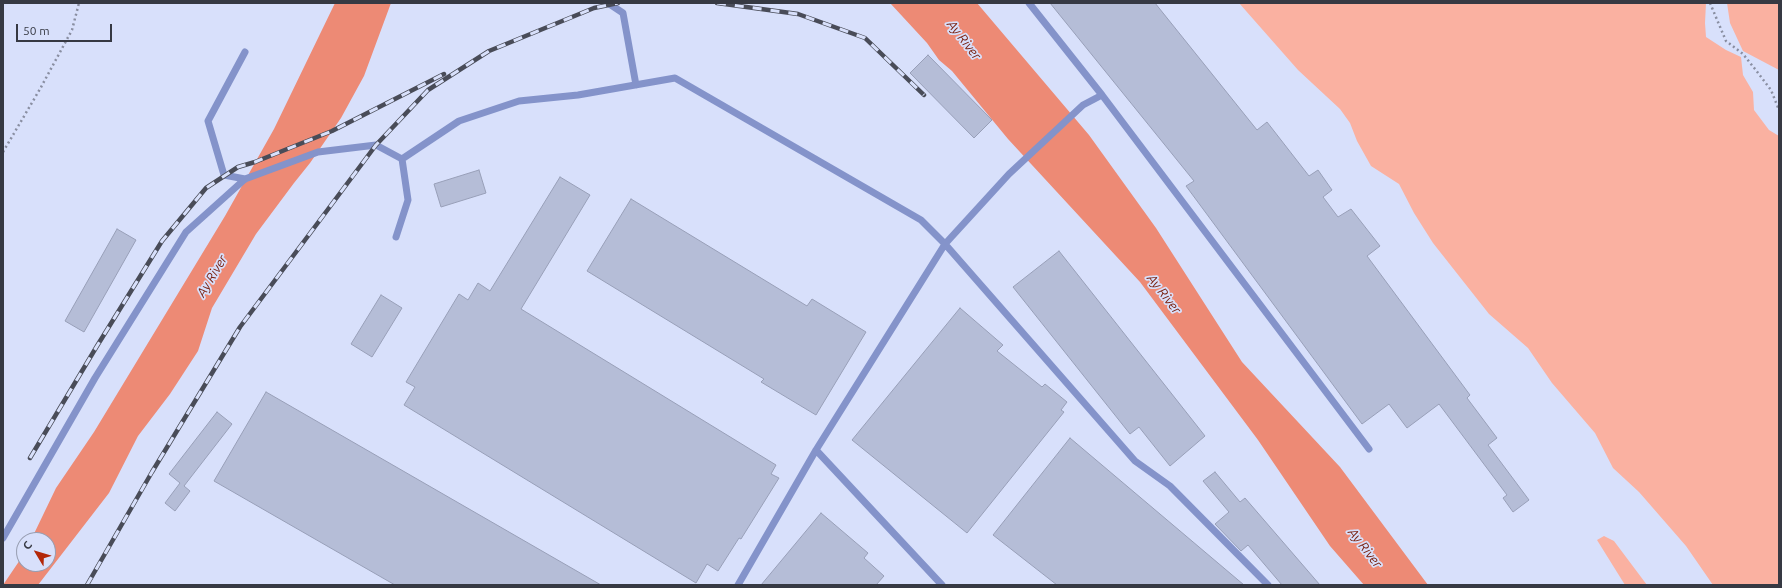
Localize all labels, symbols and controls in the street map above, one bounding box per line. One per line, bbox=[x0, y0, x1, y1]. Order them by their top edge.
scale bar bbox=[18, 16, 114, 42]
water label: Ay River bbox=[944, 17, 984, 63]
text: 50 m bbox=[23, 24, 50, 37]
water label: Ay River bbox=[193, 252, 231, 300]
water label: Ay River bbox=[1144, 271, 1184, 317]
water label: Ay River bbox=[1345, 525, 1385, 571]
north arrow bbox=[16, 532, 56, 572]
text: С bbox=[20, 539, 34, 552]

